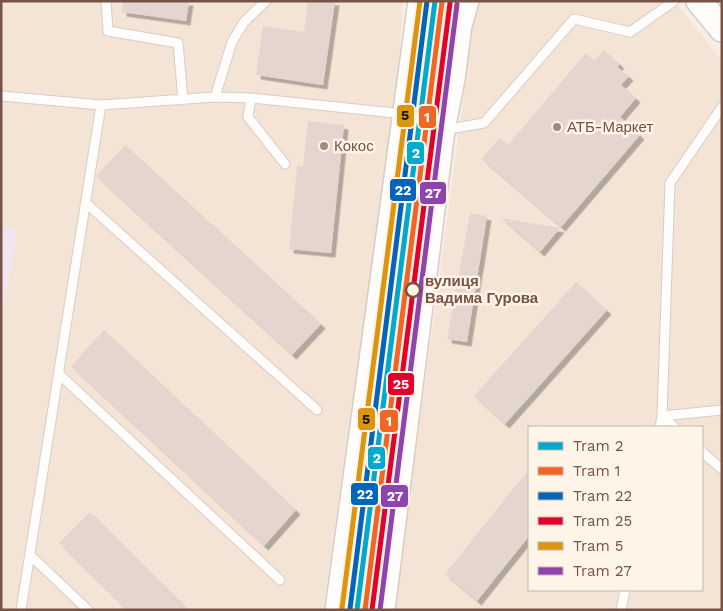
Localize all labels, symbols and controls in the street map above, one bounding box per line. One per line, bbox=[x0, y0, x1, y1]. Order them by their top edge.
line badge: 5 bbox=[396, 104, 415, 128]
line badge: 1 bbox=[418, 105, 437, 129]
text: 5 bbox=[401, 107, 409, 123]
text: 1 bbox=[424, 109, 430, 125]
place label: АТБ-Маркет bbox=[567, 118, 653, 136]
marker: АТБ-Маркет bbox=[551, 121, 563, 133]
place label: Кокос bbox=[334, 137, 374, 155]
marker: Кокос bbox=[318, 140, 330, 152]
line badge: 2 bbox=[406, 141, 425, 165]
text: 2 bbox=[412, 145, 420, 161]
line badge: 22 bbox=[389, 178, 417, 202]
line badge: 27 bbox=[419, 181, 447, 205]
text: 22 bbox=[395, 182, 411, 198]
text: 27 bbox=[425, 185, 442, 201]
place label: вулиця Вадима Гурова bbox=[425, 272, 539, 307]
marker: вулиця Вадима Гурова bbox=[405, 282, 421, 298]
line badge: 25 bbox=[387, 372, 415, 396]
text: 25 bbox=[393, 376, 409, 392]
line badge: 5 bbox=[357, 407, 376, 431]
line badge: 1 bbox=[379, 409, 399, 433]
text: 5 bbox=[362, 411, 370, 427]
text: 1 bbox=[386, 413, 392, 429]
legend bbox=[528, 426, 703, 591]
text: Tram 2 bbox=[573, 437, 624, 455]
line badge: 2 bbox=[367, 446, 386, 470]
text: 2 bbox=[373, 450, 381, 466]
text: Tram 1 bbox=[573, 462, 620, 480]
line badge: 22 bbox=[350, 482, 379, 506]
line badge: 27 bbox=[380, 484, 409, 508]
text: 22 bbox=[357, 486, 373, 502]
text: Tram 22 bbox=[573, 487, 632, 505]
text: 27 bbox=[387, 488, 404, 504]
text: Tram 25 bbox=[573, 512, 632, 530]
text: Tram 5 bbox=[573, 537, 624, 555]
text: Tram 27 bbox=[573, 562, 632, 580]

